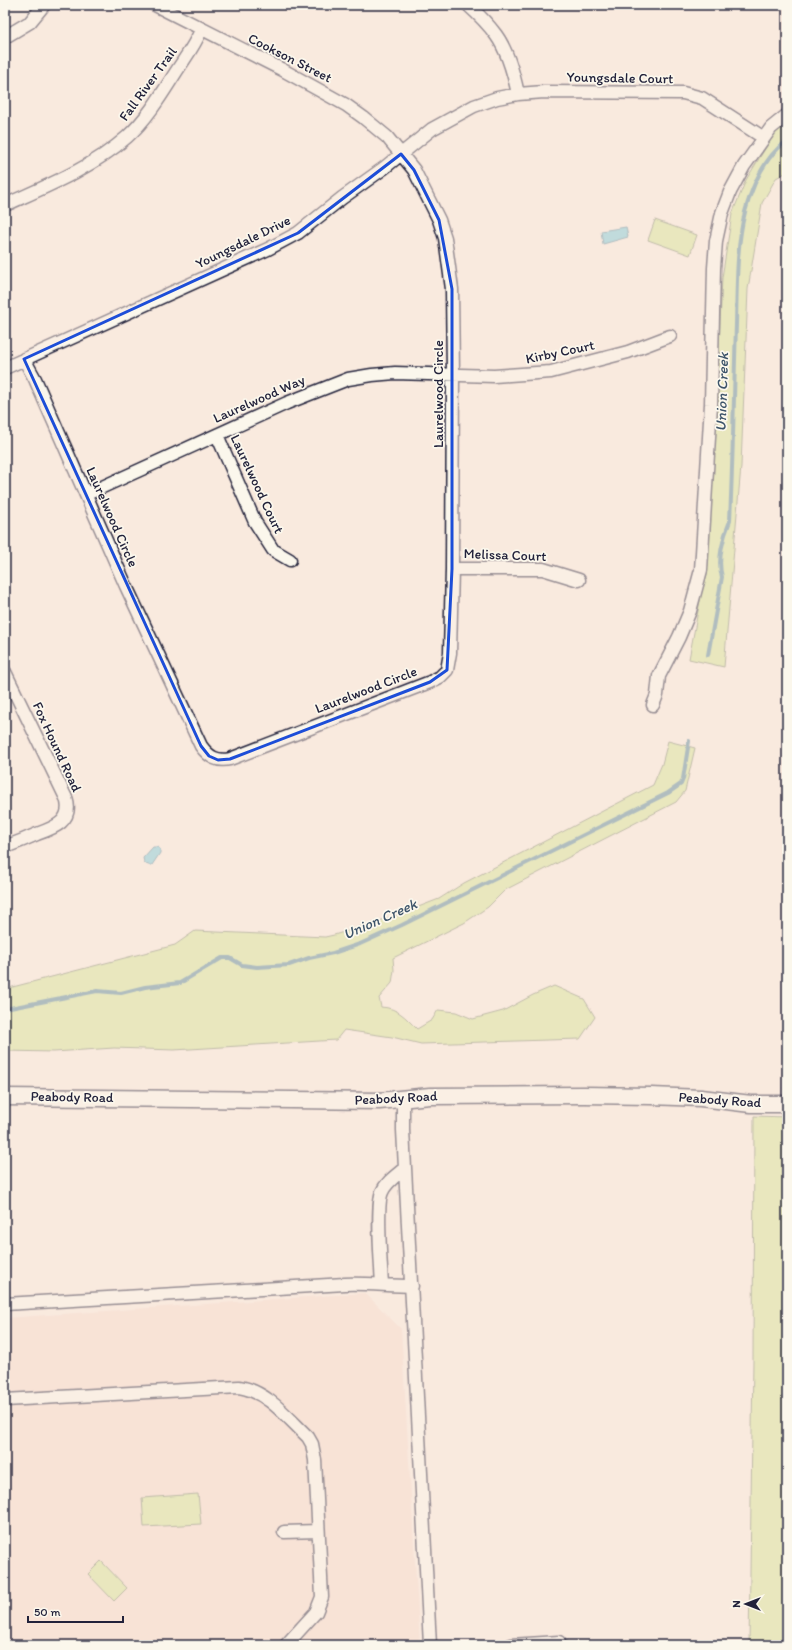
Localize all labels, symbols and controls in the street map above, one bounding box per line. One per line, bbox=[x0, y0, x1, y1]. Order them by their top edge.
street label: Cookson Street bbox=[245, 30, 335, 86]
street label: Fall River Trail bbox=[115, 44, 181, 124]
street label: Youngsdale Court bbox=[567, 69, 673, 87]
street label: Youngsdale Drive bbox=[193, 212, 294, 272]
street label: Kirby Court bbox=[524, 336, 596, 368]
street label: Laurelwood Circle bbox=[430, 340, 447, 448]
water label: Union Creek bbox=[712, 351, 732, 432]
street label: Laurelwood Way bbox=[210, 371, 308, 427]
street label: Laurelwood Court bbox=[227, 432, 287, 536]
street label: Laurelwood Circle bbox=[82, 464, 142, 570]
street label: Melissa Court bbox=[463, 545, 547, 565]
street label: Laurelwood Circle bbox=[313, 663, 420, 717]
street label: Fox Hound Road bbox=[29, 699, 85, 795]
water label: Union Creek bbox=[340, 894, 421, 943]
street label: Peabody Road bbox=[354, 1087, 438, 1109]
street label: Peabody Road bbox=[30, 1088, 114, 1106]
street label: Peabody Road bbox=[678, 1089, 762, 1111]
north arrow bbox=[726, 1584, 766, 1624]
scale bar bbox=[28, 1598, 123, 1624]
text: N bbox=[730, 1600, 743, 1608]
text: 50 m bbox=[34, 1605, 60, 1619]

